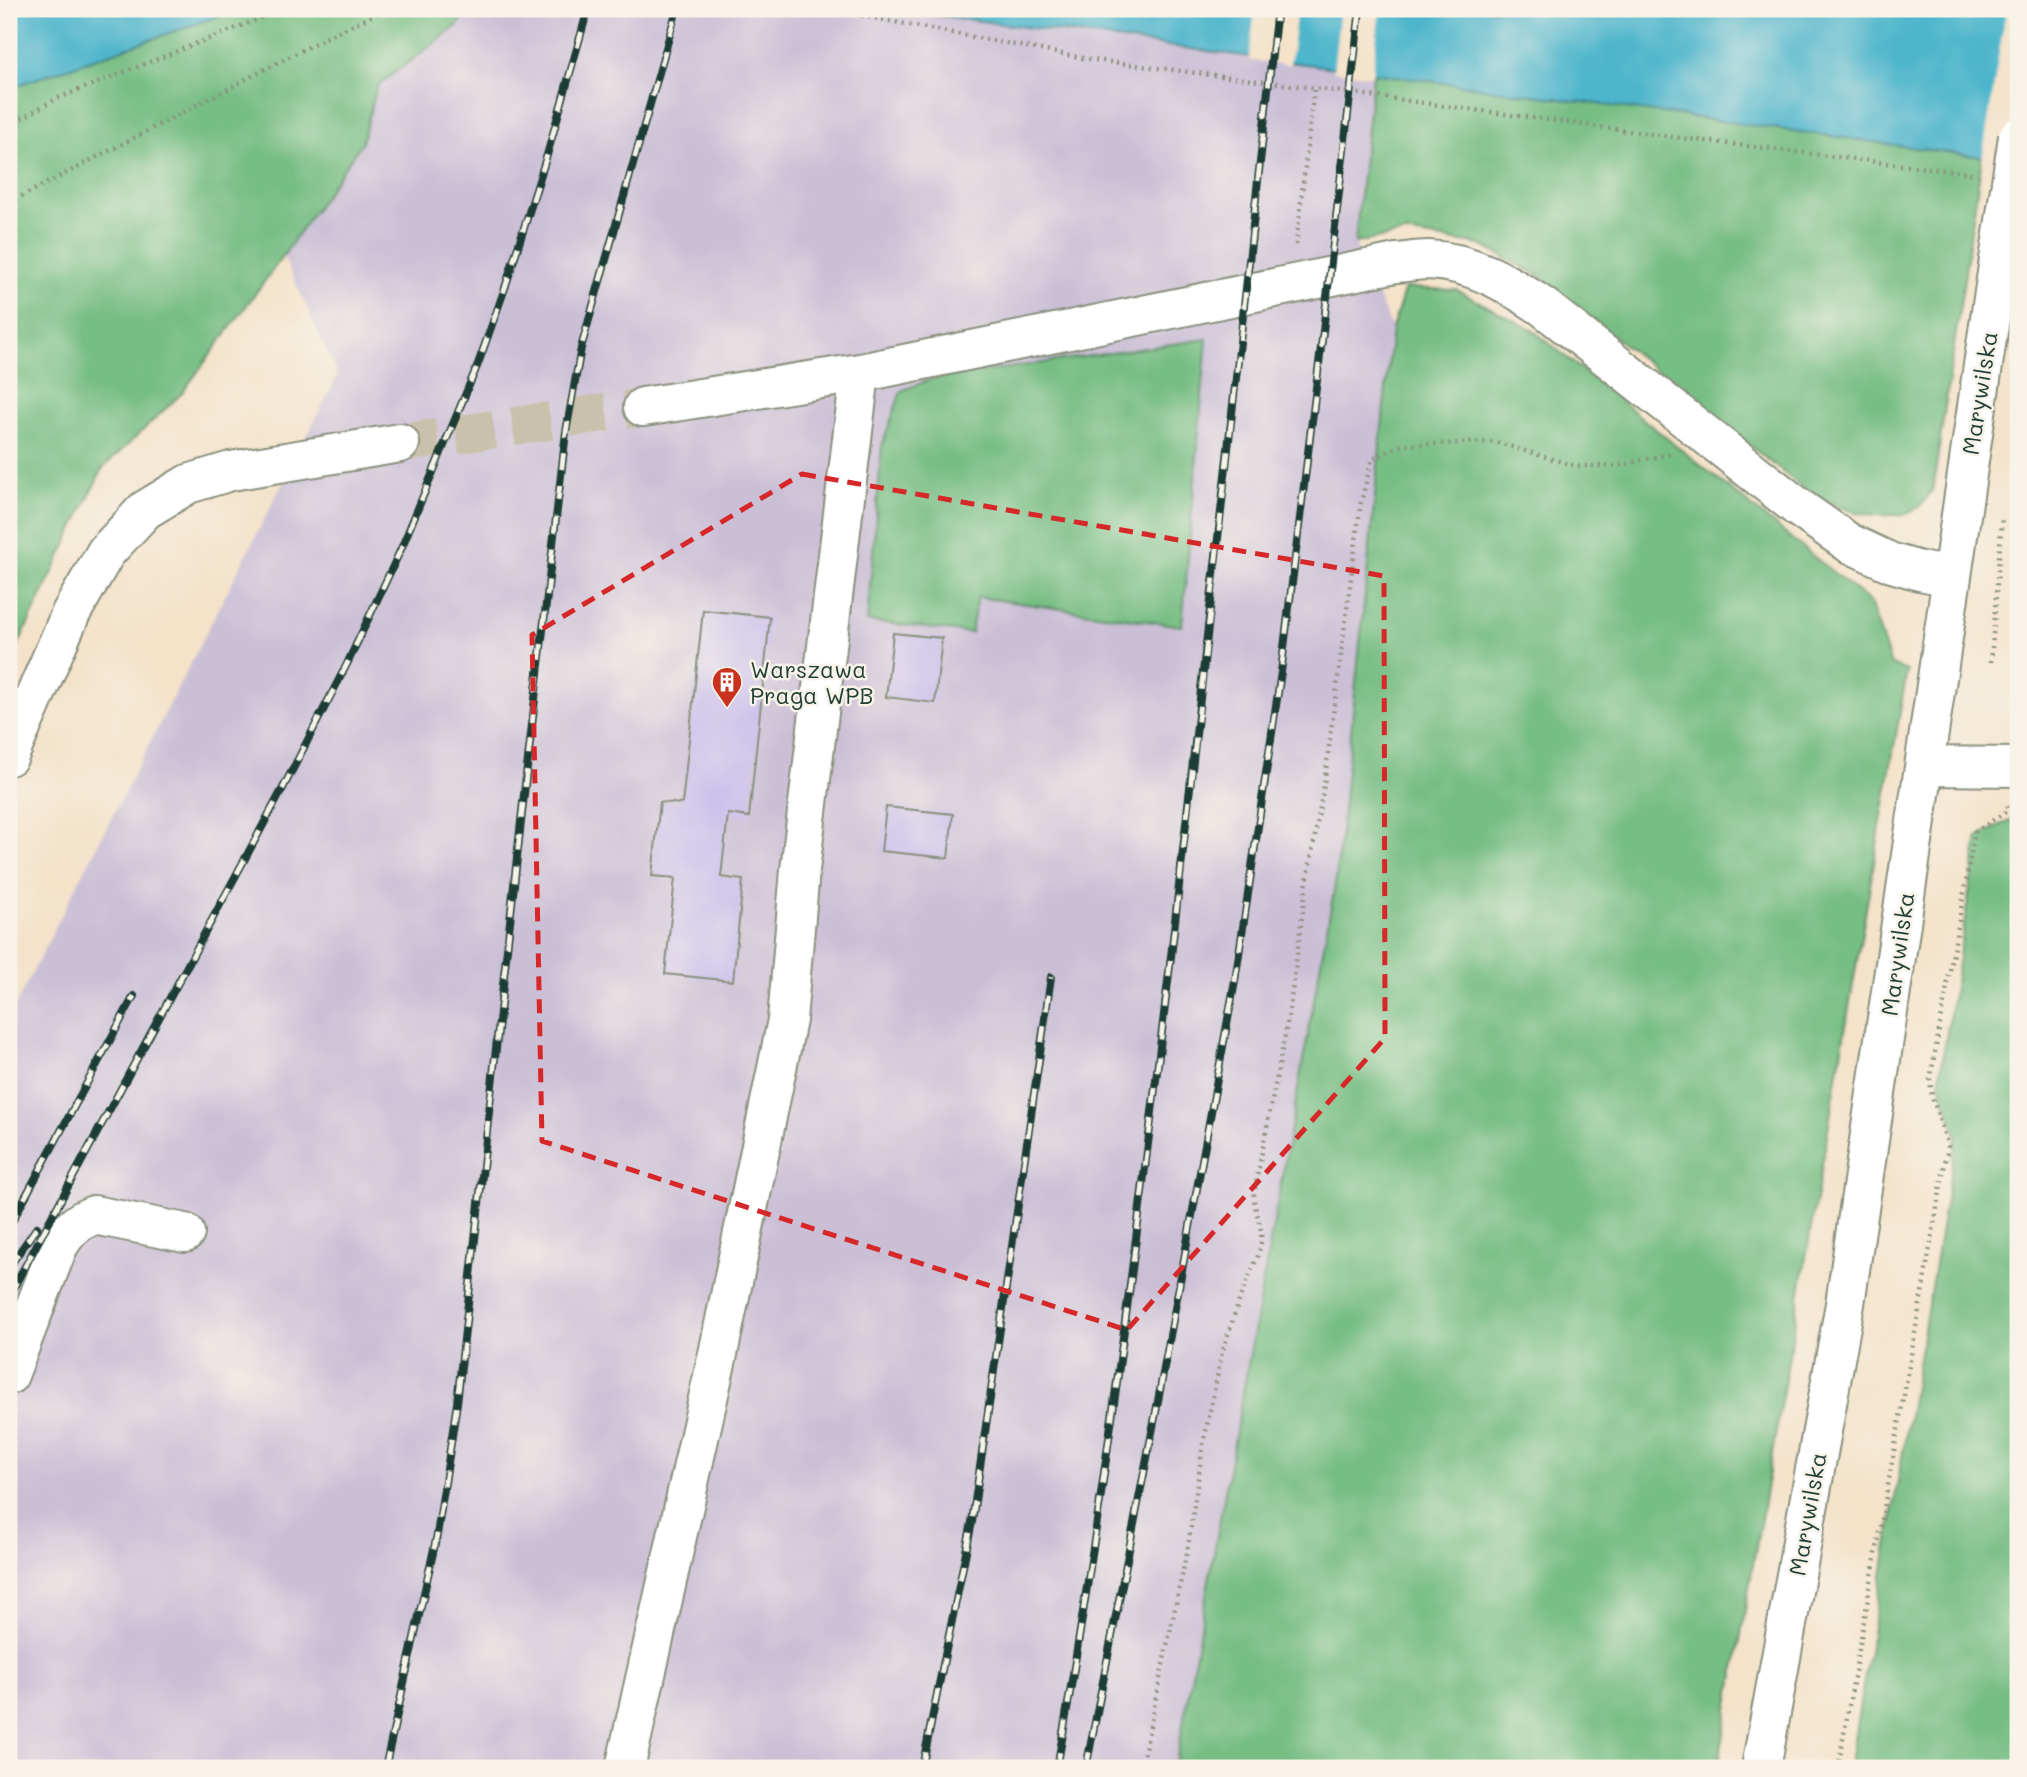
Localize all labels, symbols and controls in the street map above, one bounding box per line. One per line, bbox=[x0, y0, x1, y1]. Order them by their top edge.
street label: Marywilska bbox=[1954, 329, 2004, 457]
place label: Warszawa Praga WPB bbox=[750, 654, 874, 710]
building icon: Warszawa Praga WPB bbox=[710, 665, 744, 709]
street label: Marywilska bbox=[1873, 890, 1921, 1018]
street label: Marywilska bbox=[1781, 1450, 1833, 1578]

